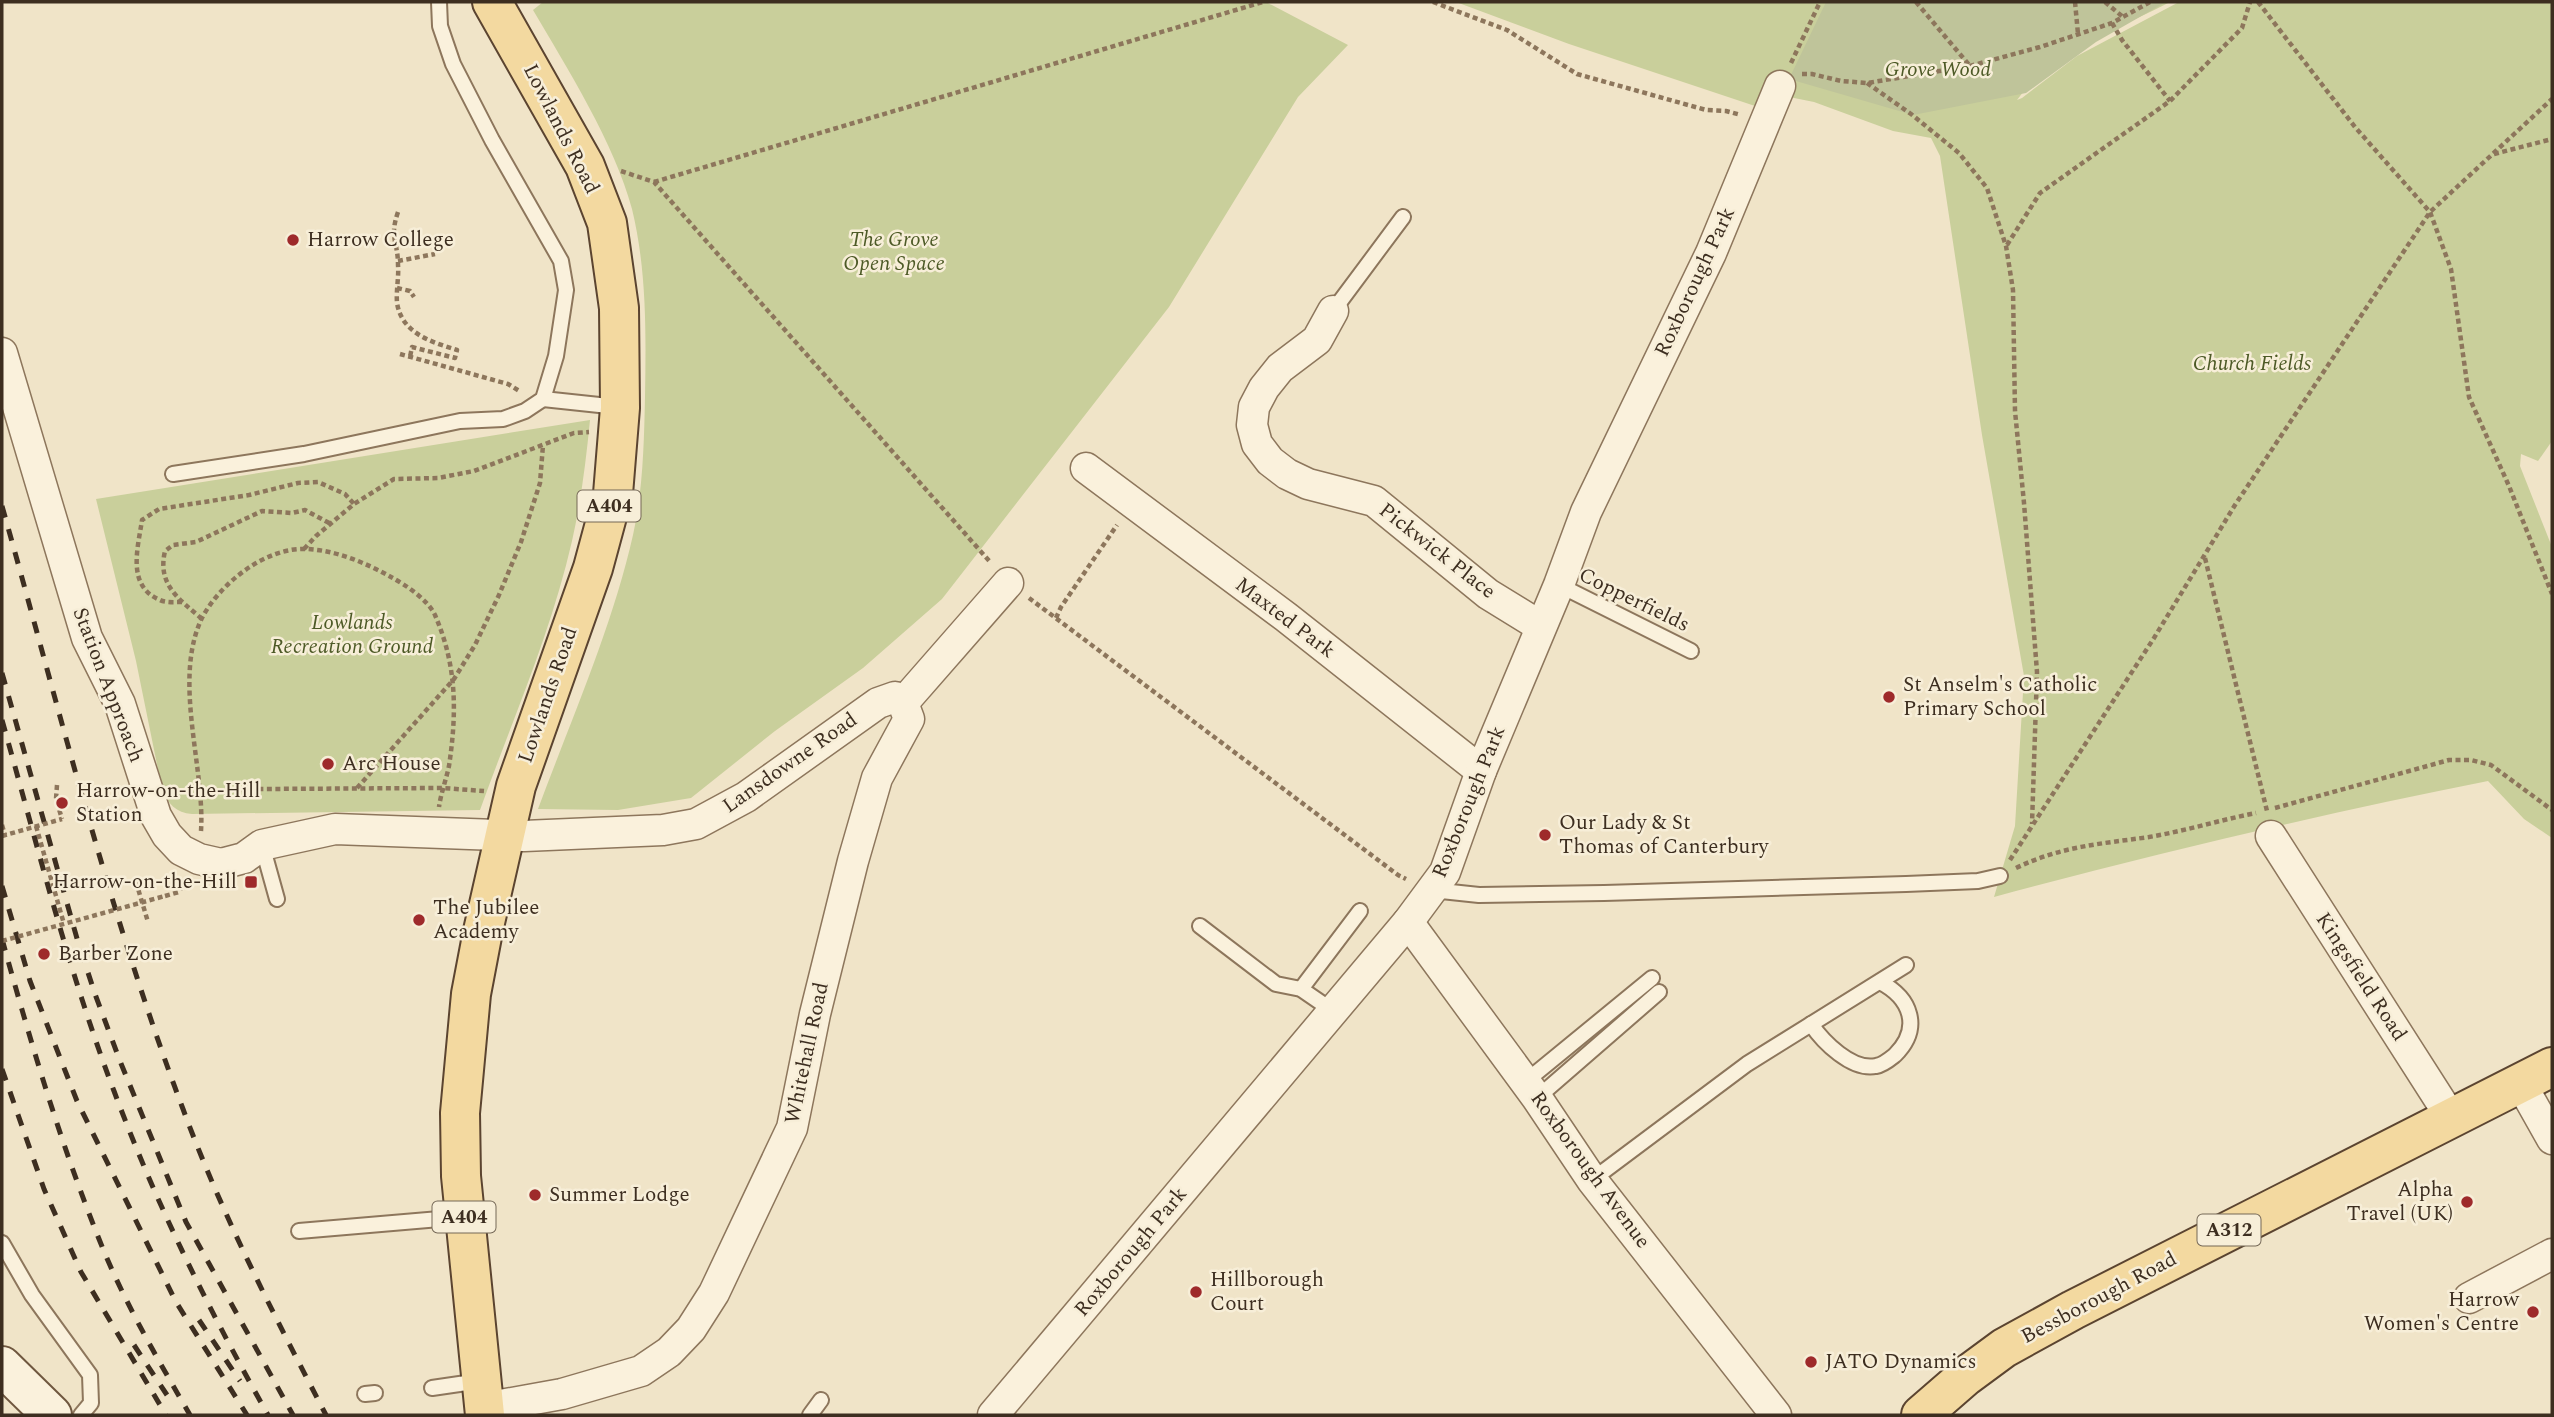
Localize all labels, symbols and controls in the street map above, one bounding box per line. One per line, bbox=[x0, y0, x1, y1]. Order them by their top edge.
park label: Grove Wood bbox=[1885, 54, 1991, 86]
street label: Lowlands Road bbox=[514, 58, 608, 200]
street label: Roxborough Park bbox=[1646, 202, 1744, 362]
place label: Harrow College bbox=[307, 224, 454, 256]
park label: The Grove Open Space bbox=[843, 224, 945, 280]
marker: Harrow College bbox=[285, 232, 301, 248]
park label: Church Fields bbox=[2193, 348, 2312, 380]
road number: A404 bbox=[578, 491, 640, 522]
street label: Pickwick Place bbox=[1372, 495, 1502, 607]
street label: Copperfields bbox=[1573, 559, 1695, 641]
street label: Maxted Park bbox=[1228, 570, 1342, 667]
street label: Station Approach bbox=[64, 603, 152, 767]
park label: Lowlands Recreation Ground bbox=[271, 607, 434, 663]
street label: Lowlands Road bbox=[510, 622, 586, 768]
place label: St Anselm's Catholic Primary School bbox=[1903, 669, 2097, 725]
marker: St Anselm's Catholic Primary School bbox=[1881, 689, 1897, 705]
street label: Lansdowne Road bbox=[716, 704, 864, 822]
street label: Roxborough Park bbox=[1424, 721, 1514, 883]
place label: Arc House bbox=[342, 748, 441, 780]
marker: Arc House bbox=[320, 756, 336, 772]
place label: Harrow-on-the-Hill Station bbox=[76, 775, 260, 831]
marker: Harrow-on-the-Hill Station bbox=[54, 795, 70, 811]
place label: Our Lady & St Thomas of Canterbury bbox=[1559, 807, 1770, 863]
marker: Our Lady & St Thomas of Canterbury bbox=[1537, 827, 1553, 843]
place label: Harrow-on-the-Hill bbox=[53, 866, 237, 898]
marker: Harrow-on-the-Hill bbox=[243, 874, 259, 890]
place label: The Jubilee Academy bbox=[433, 892, 539, 948]
street label: Kingsfield Road bbox=[2307, 906, 2415, 1048]
marker: The Jubilee Academy bbox=[411, 912, 427, 928]
place label: Barber Zone bbox=[58, 938, 173, 970]
marker: Barber Zone bbox=[36, 946, 52, 962]
street label: Whitehall Road bbox=[776, 979, 838, 1127]
street label: Roxborough Avenue bbox=[1522, 1085, 1658, 1255]
place label: Alpha Travel (UK) bbox=[2347, 1174, 2454, 1230]
place label: Summer Lodge bbox=[549, 1179, 690, 1211]
street label: Roxborough Park bbox=[1067, 1179, 1195, 1324]
marker: Summer Lodge bbox=[527, 1187, 543, 1203]
marker: Alpha Travel (UK) bbox=[2459, 1194, 2475, 1210]
road number: A404 bbox=[433, 1202, 496, 1232]
road number: A312 bbox=[2198, 1214, 2260, 1246]
street label: Bessborough Road bbox=[2015, 1243, 2183, 1353]
place label: Hillborough Court bbox=[1210, 1264, 1324, 1320]
marker: Hillborough Court bbox=[1188, 1284, 1204, 1300]
place label: Harrow Women's Centre bbox=[2364, 1284, 2520, 1340]
marker: Harrow Women's Centre bbox=[2525, 1304, 2541, 1320]
place label: JATO Dynamics bbox=[1825, 1346, 1977, 1378]
marker: JATO Dynamics bbox=[1803, 1354, 1819, 1370]

